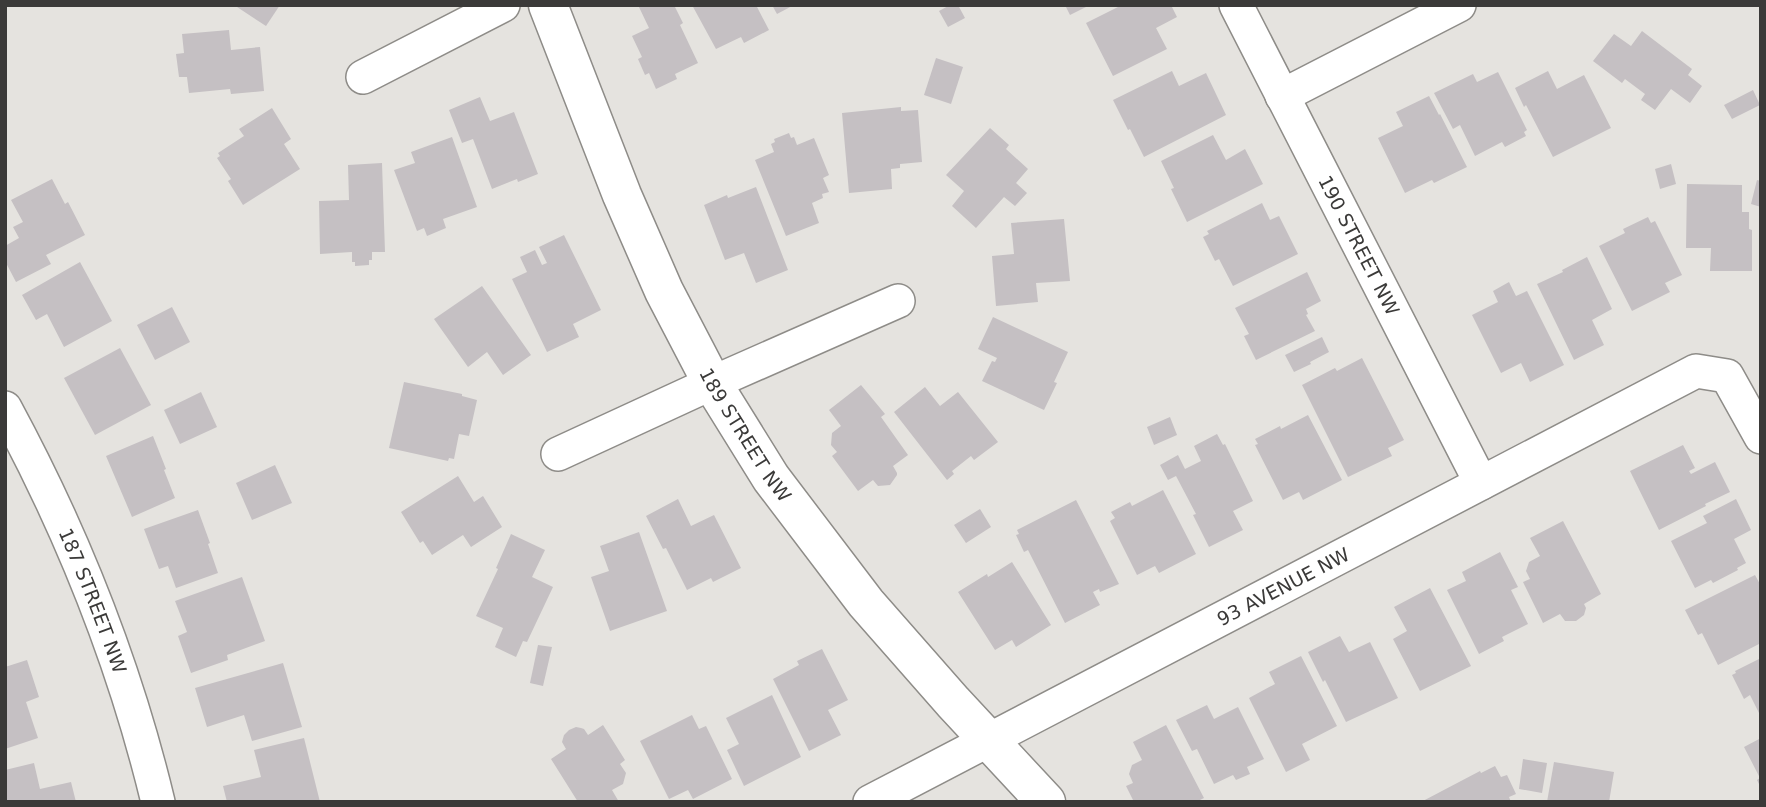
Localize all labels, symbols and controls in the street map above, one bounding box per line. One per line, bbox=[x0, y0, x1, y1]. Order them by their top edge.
street label: 190 STREET NW bbox=[1314, 172, 1404, 319]
street label: 189 STREET NW bbox=[695, 364, 796, 506]
street label: 187 STREET NW bbox=[55, 525, 131, 676]
street label: 93 AVENUE NW bbox=[1213, 543, 1353, 630]

